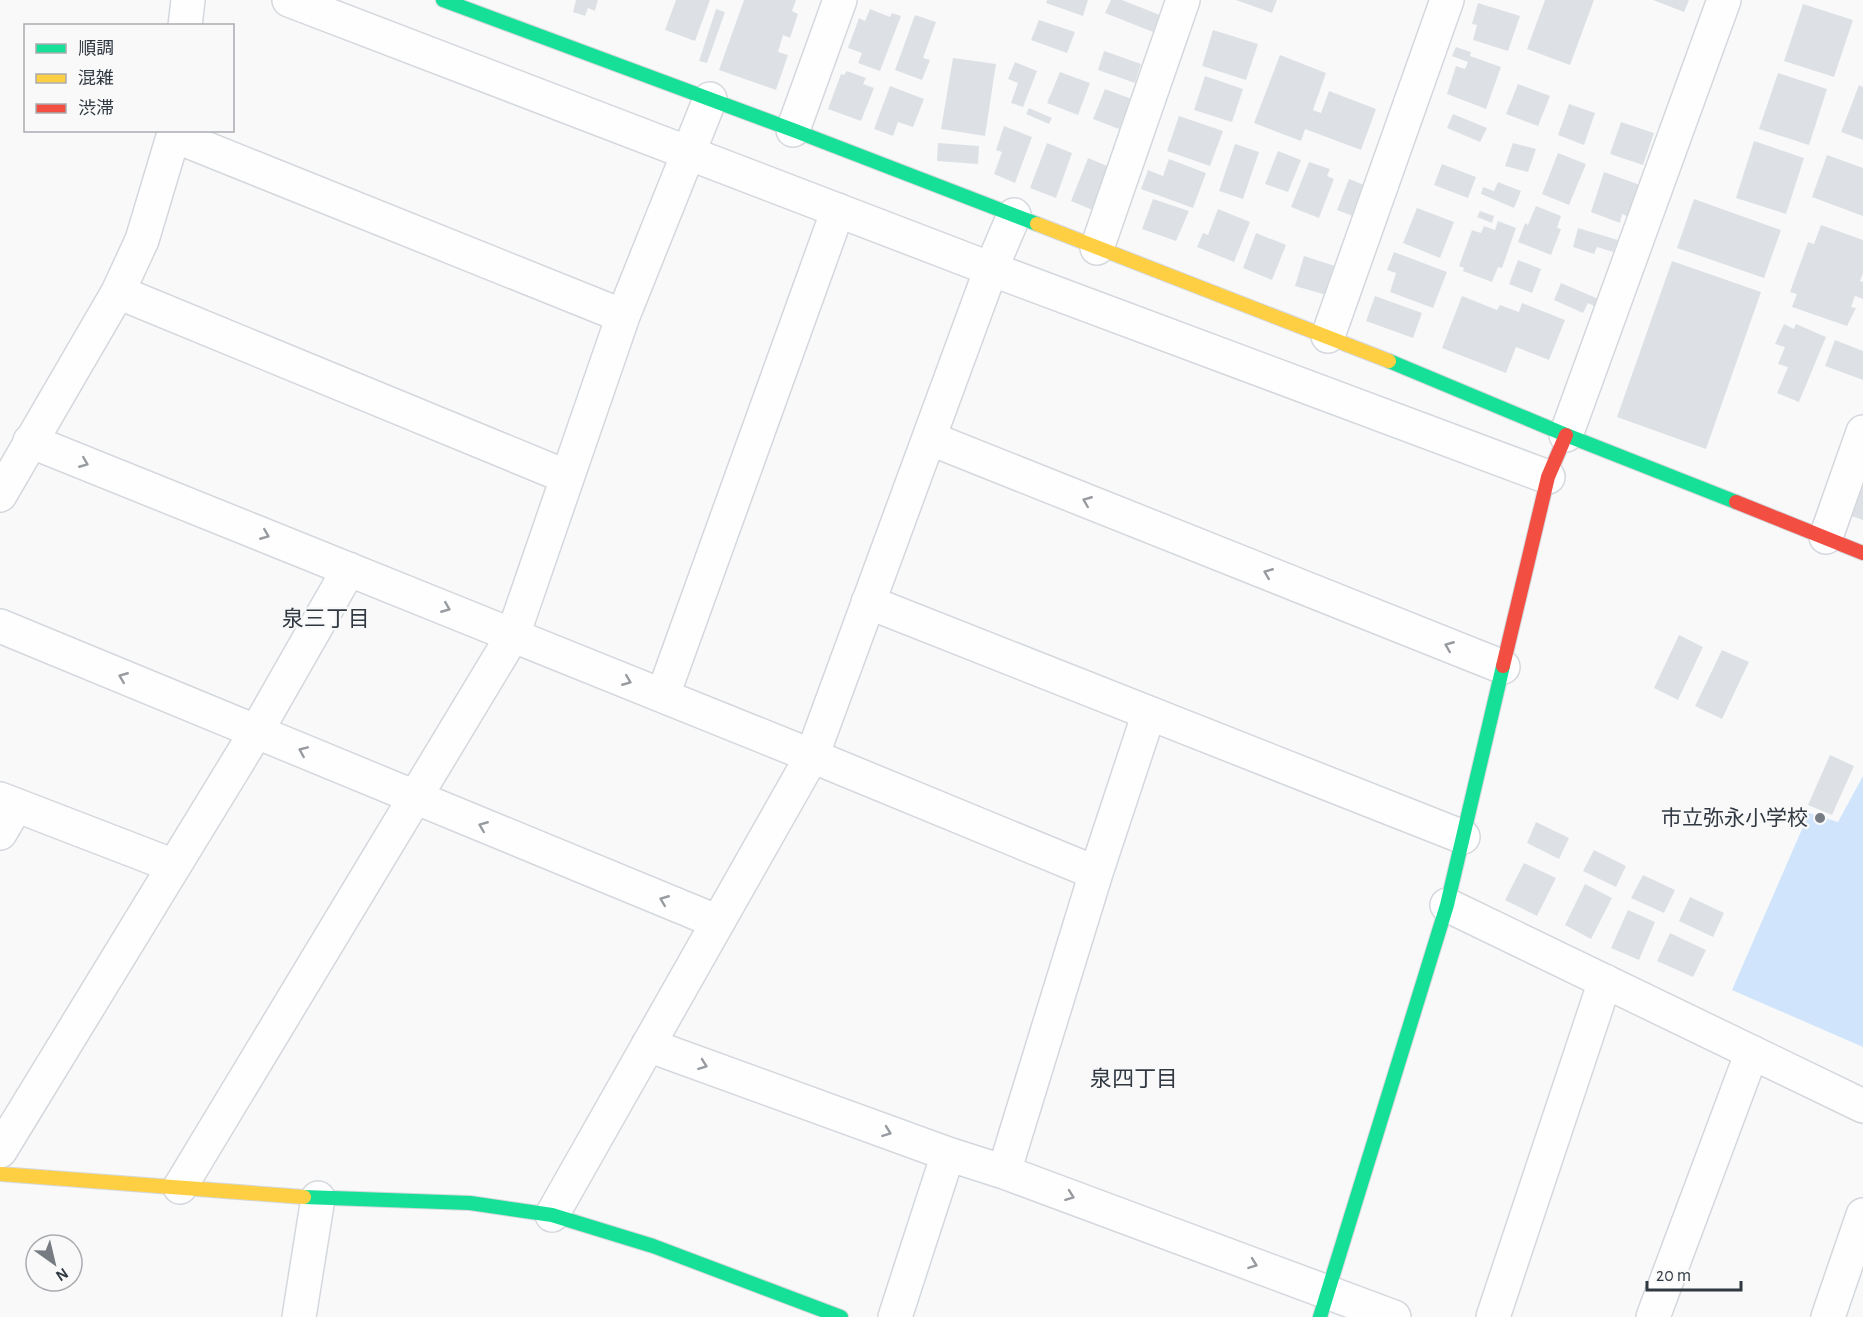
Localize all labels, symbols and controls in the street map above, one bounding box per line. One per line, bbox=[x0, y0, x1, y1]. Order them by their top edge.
legend bbox=[24, 24, 234, 132]
text: 順調 bbox=[78, 40, 114, 58]
text: 混雑 bbox=[78, 68, 114, 88]
text: 渋滞 bbox=[78, 99, 114, 118]
one-way arrow bbox=[78, 455, 89, 468]
one-way arrow bbox=[1082, 496, 1093, 508]
one-way arrow bbox=[259, 528, 270, 540]
one-way arrow bbox=[1263, 568, 1274, 580]
one-way arrow bbox=[440, 601, 451, 613]
district label: 泉三丁目 bbox=[282, 607, 370, 630]
one-way arrow bbox=[1444, 641, 1455, 653]
one-way arrow bbox=[118, 672, 129, 684]
one-way arrow bbox=[621, 674, 632, 686]
one-way arrow bbox=[298, 746, 309, 758]
place label: 市立弥永小学校 bbox=[1661, 807, 1808, 829]
marker: 市立弥永小学校 bbox=[1813, 811, 1827, 825]
one-way arrow bbox=[479, 821, 490, 833]
one-way arrow bbox=[659, 895, 670, 907]
one-way arrow bbox=[698, 1057, 708, 1070]
district label: 泉四丁目 bbox=[1090, 1067, 1178, 1090]
one-way arrow bbox=[881, 1124, 892, 1137]
one-way arrow bbox=[1065, 1189, 1075, 1202]
north arrow bbox=[24, 1233, 84, 1293]
scale bar bbox=[1647, 1254, 1742, 1292]
one-way arrow bbox=[1247, 1257, 1258, 1270]
text: N bbox=[53, 1265, 71, 1284]
text: 20 m bbox=[1656, 1267, 1691, 1285]

